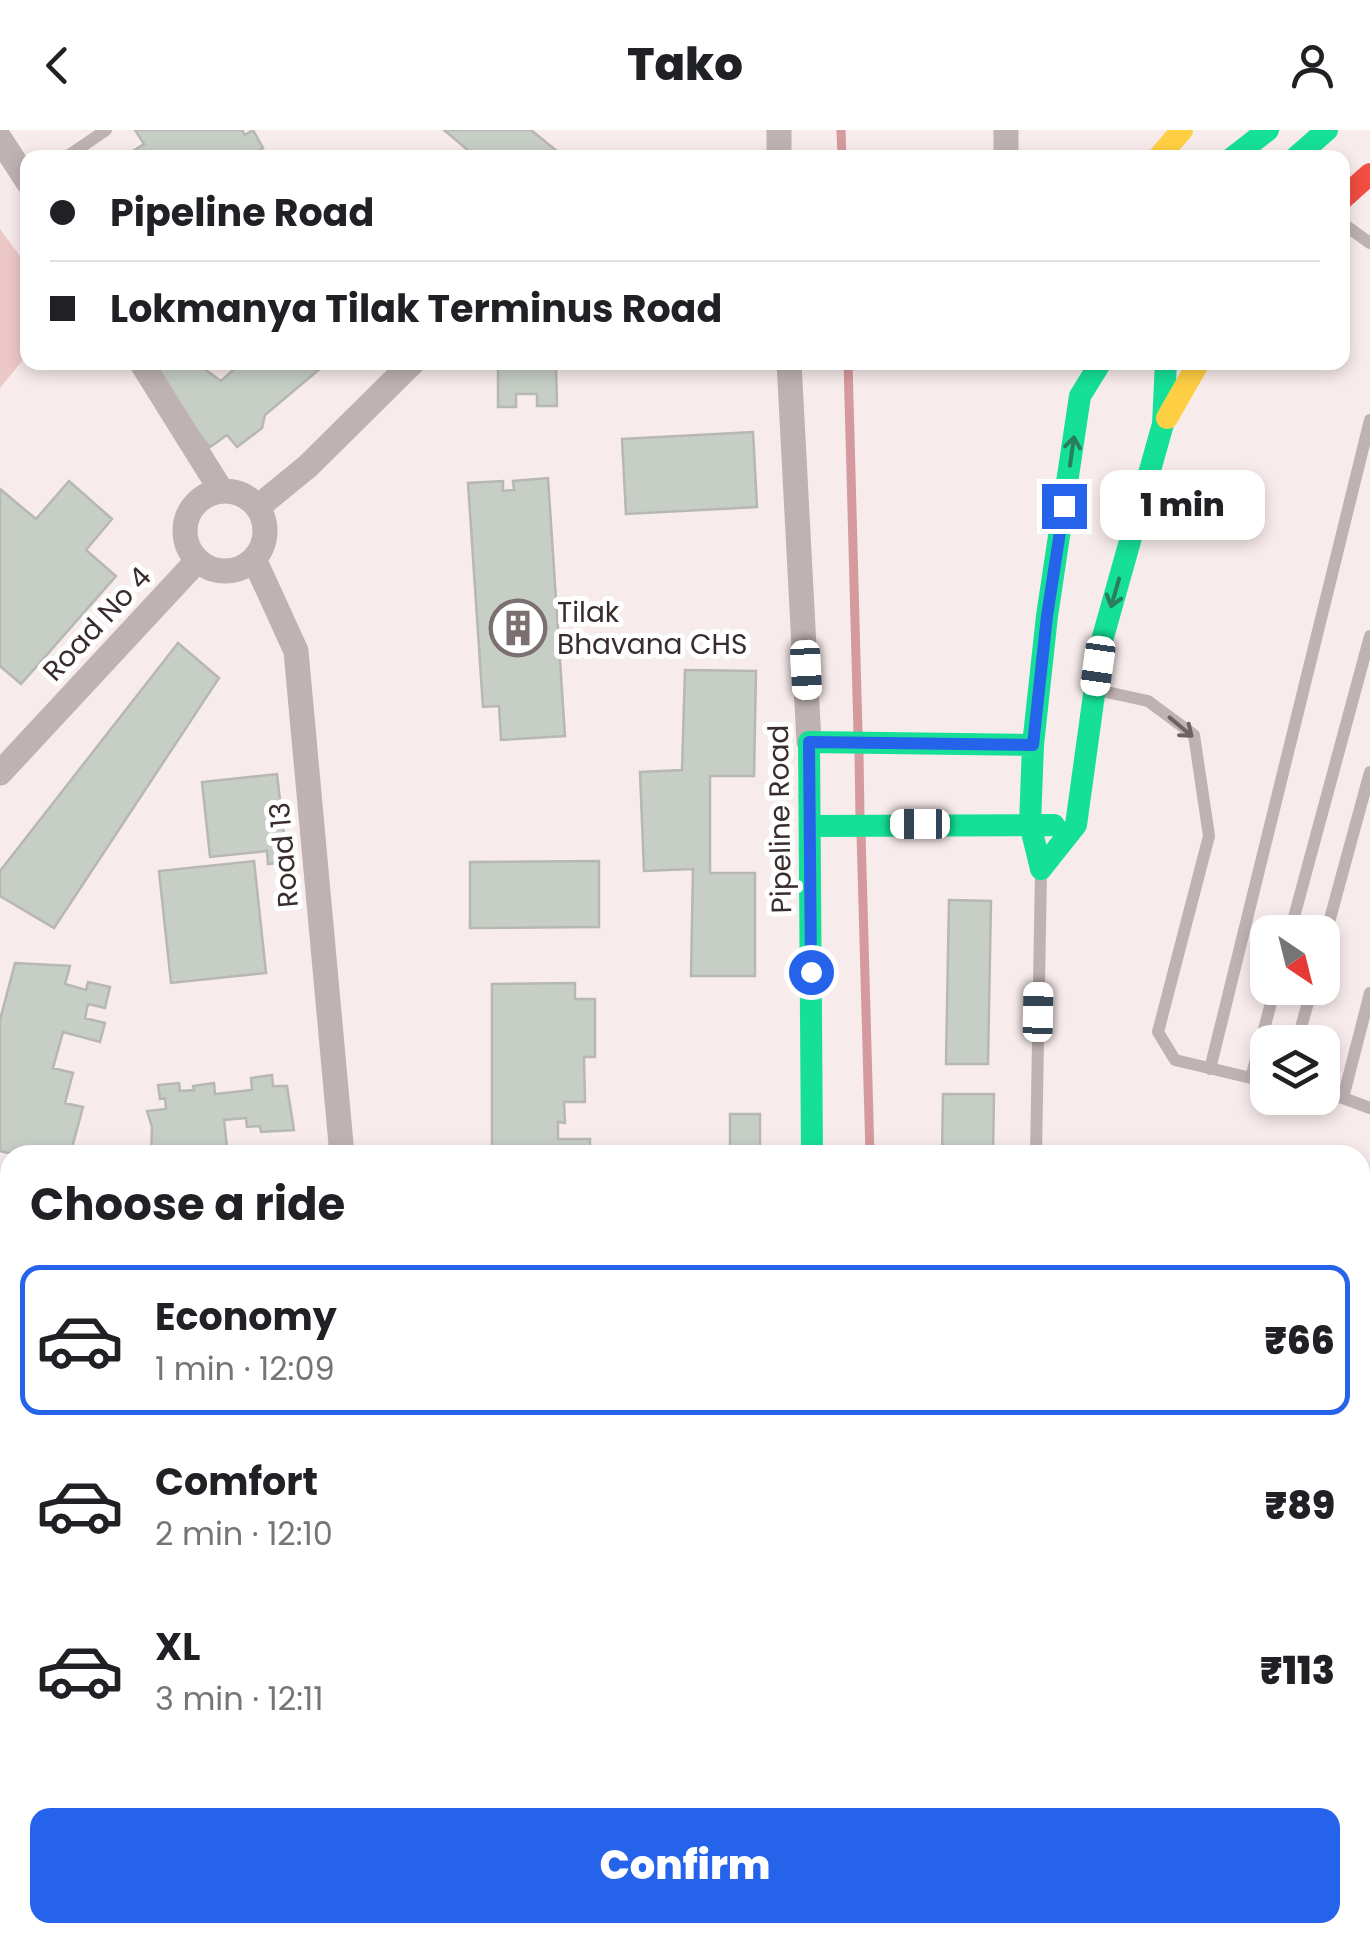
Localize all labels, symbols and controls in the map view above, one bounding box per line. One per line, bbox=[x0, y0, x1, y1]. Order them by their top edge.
text: Tako bbox=[627, 33, 743, 96]
icon: back bbox=[30, 38, 85, 93]
icon: person bbox=[1285, 38, 1340, 93]
text: Pipeline Road bbox=[110, 186, 374, 239]
text: Lokmanya Tilak Terminus Road bbox=[110, 282, 722, 335]
one-way arrow bbox=[1063, 435, 1081, 467]
callout: 1 min bbox=[1099, 471, 1264, 541]
text: 1 min bbox=[1140, 482, 1225, 527]
route end bbox=[1042, 484, 1087, 529]
street label: Road No 4 bbox=[34, 558, 160, 690]
one-way arrow bbox=[1105, 577, 1123, 608]
place label: Tilak Bhavana CHS bbox=[557, 593, 747, 664]
building icon: Tilak Bhavana CHS bbox=[488, 598, 548, 658]
car bbox=[1079, 634, 1117, 698]
car bbox=[789, 639, 823, 701]
one-way arrow bbox=[1168, 716, 1194, 738]
street label: Pipeline Road bbox=[759, 724, 801, 914]
street label: Road 13 bbox=[260, 801, 308, 909]
car bbox=[890, 809, 950, 839]
north arrow bbox=[1250, 915, 1340, 1005]
map controls bbox=[1250, 915, 1340, 1115]
route start bbox=[789, 950, 834, 995]
car bbox=[1022, 982, 1054, 1042]
button: layers bbox=[1250, 1025, 1340, 1115]
text: Choose a ride bbox=[30, 1173, 345, 1236]
text: Economy bbox=[155, 1290, 337, 1343]
icon: car bbox=[35, 1295, 125, 1385]
text: ₹66 bbox=[1264, 1314, 1335, 1367]
text: 1 min · 12:09 bbox=[155, 1346, 335, 1391]
text: Comfort bbox=[155, 1455, 318, 1508]
icon: car bbox=[35, 1460, 125, 1550]
text: ₹89 bbox=[1265, 1479, 1335, 1532]
text: 2 min · 12:10 bbox=[155, 1511, 333, 1556]
text: XL bbox=[155, 1620, 200, 1673]
icon: car bbox=[35, 1625, 125, 1715]
text: ₹113 bbox=[1260, 1644, 1335, 1697]
text: 3 min · 12:11 bbox=[155, 1676, 324, 1721]
button: Confirm bbox=[30, 1808, 1340, 1923]

